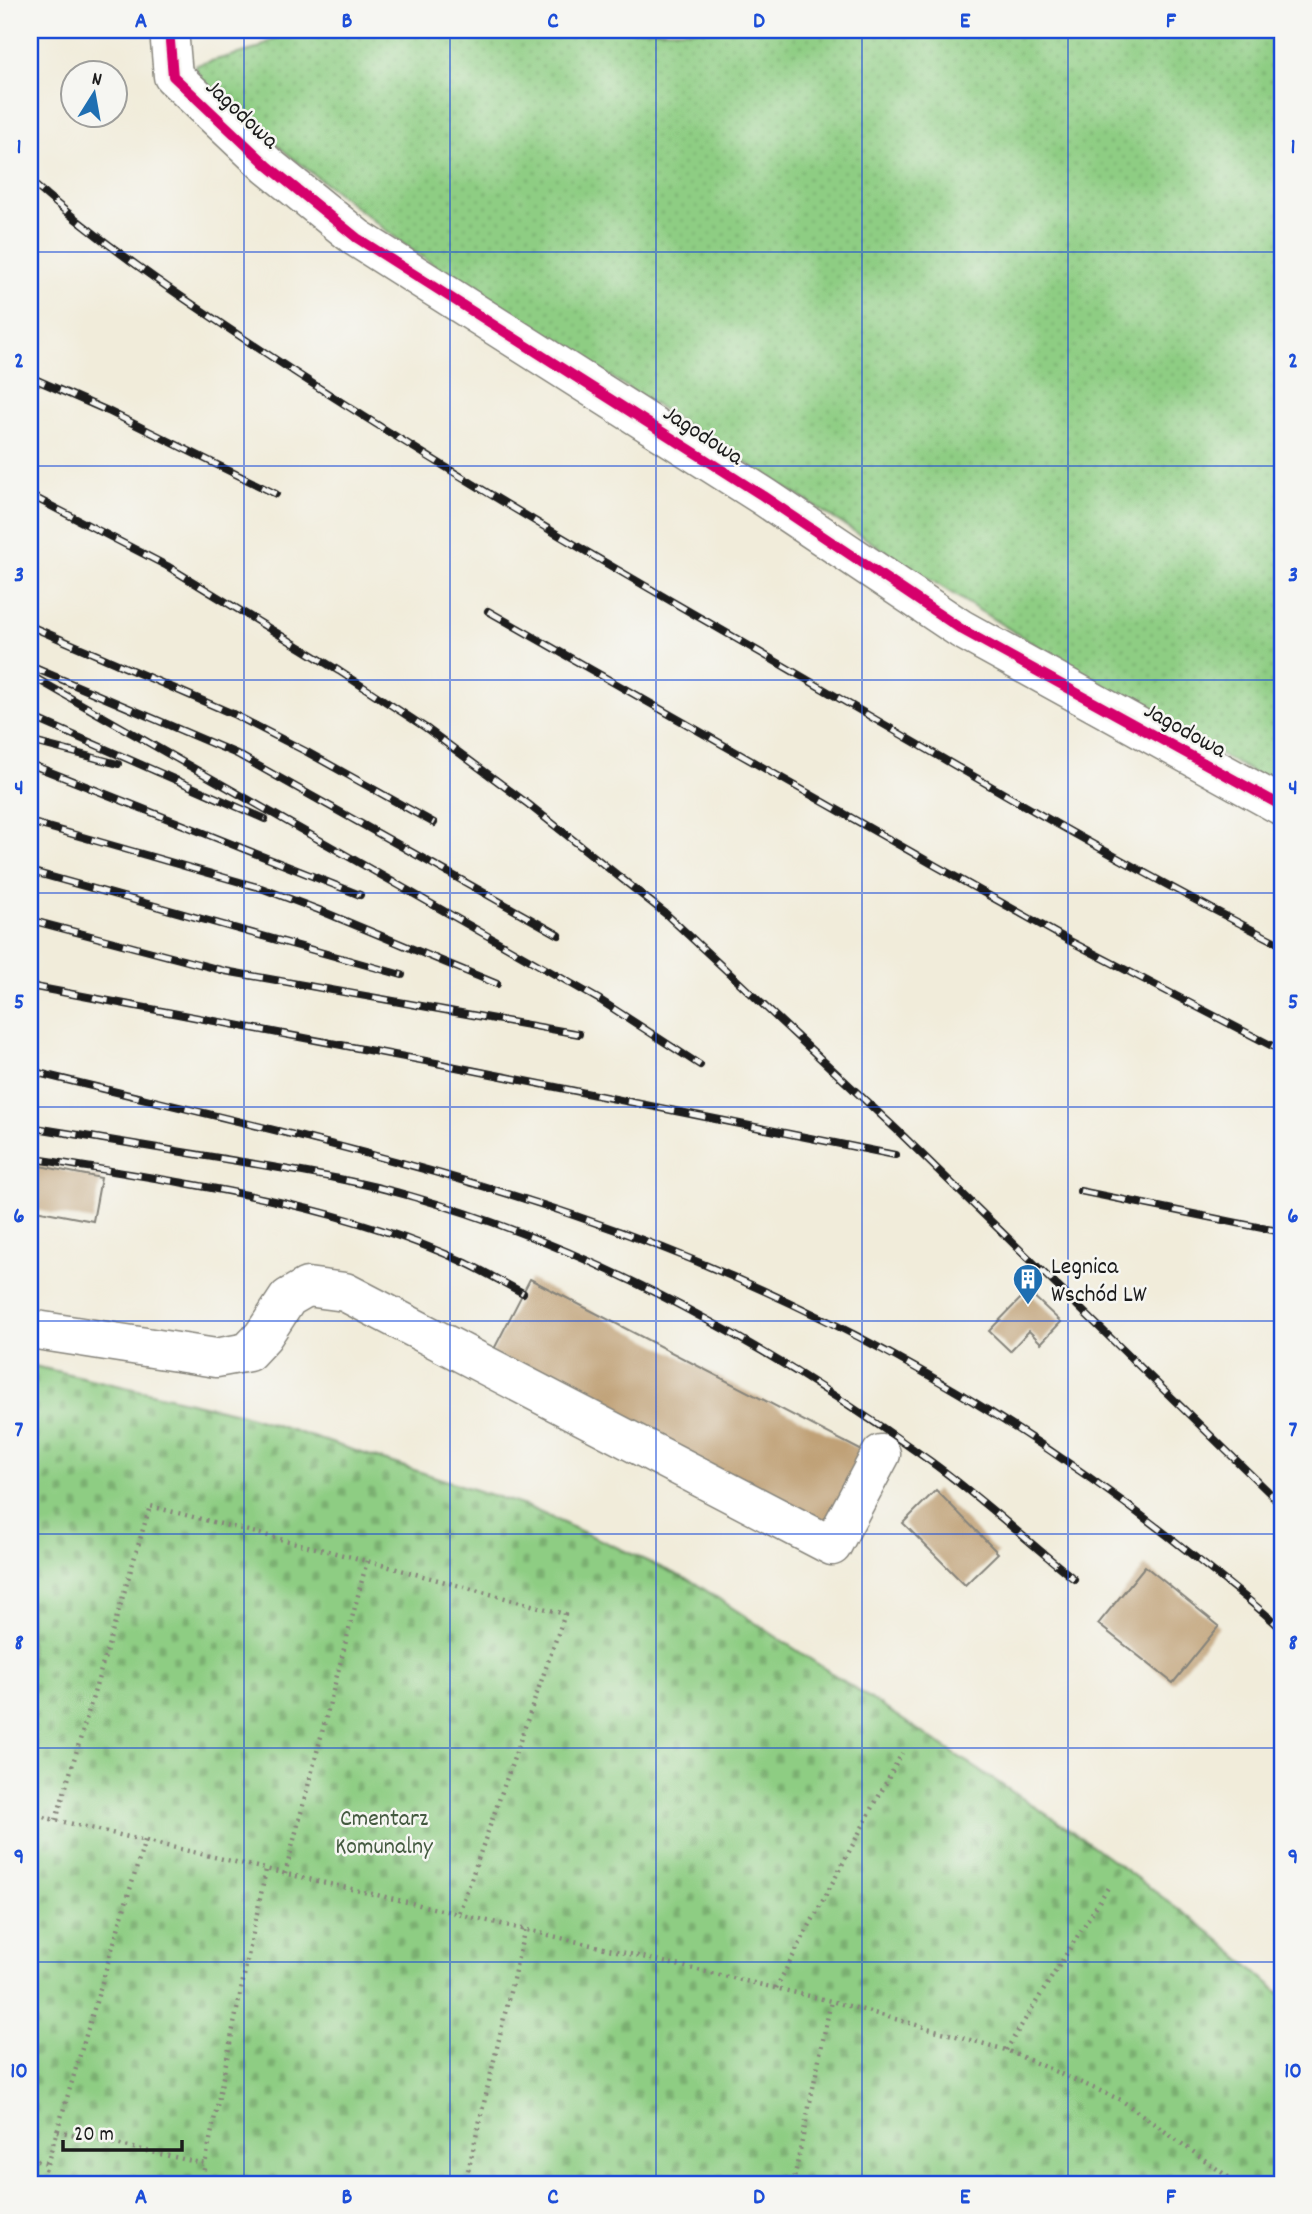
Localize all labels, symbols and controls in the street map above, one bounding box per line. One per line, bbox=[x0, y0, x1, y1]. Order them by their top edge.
text: A bbox=[135, 6, 147, 39]
text: B bbox=[342, 6, 353, 39]
text: C bbox=[547, 6, 559, 39]
text: D bbox=[753, 6, 765, 39]
text: E bbox=[960, 6, 971, 39]
text: F bbox=[1166, 6, 1177, 39]
north arrow bbox=[60, 60, 130, 130]
text: N bbox=[89, 67, 104, 95]
street label: Jagodowa bbox=[197, 72, 286, 159]
text: 1 bbox=[16, 132, 22, 165]
text: 1 bbox=[1290, 132, 1296, 165]
text: 2 bbox=[14, 346, 24, 379]
text: 2 bbox=[1288, 346, 1298, 379]
street label: Jagodowa bbox=[655, 398, 750, 476]
text: 3 bbox=[14, 560, 24, 593]
text: 3 bbox=[1288, 560, 1298, 593]
street label: Jagodowa bbox=[1137, 695, 1233, 769]
text: 4 bbox=[14, 773, 24, 806]
text: 4 bbox=[1288, 773, 1298, 806]
text: 5 bbox=[14, 987, 24, 1020]
text: 5 bbox=[1288, 987, 1298, 1020]
text: 6 bbox=[13, 1201, 25, 1234]
text: 6 bbox=[1287, 1201, 1299, 1234]
place label: Legnica Wschód LW bbox=[1051, 1251, 1147, 1313]
building icon: Legnica Wschód LW bbox=[1011, 1262, 1045, 1306]
text: 7 bbox=[15, 1415, 24, 1448]
text: 7 bbox=[1289, 1415, 1298, 1448]
text: 8 bbox=[14, 1628, 24, 1661]
text: 8 bbox=[1288, 1628, 1298, 1661]
park label: Cmentarz Komunalny bbox=[335, 1803, 434, 1865]
text: 9 bbox=[14, 1842, 24, 1875]
text: 9 bbox=[1288, 1842, 1298, 1875]
text: 10 bbox=[10, 2056, 28, 2089]
text: 10 bbox=[1284, 2056, 1302, 2089]
scale bar bbox=[63, 2109, 182, 2153]
text: 20 m bbox=[74, 2121, 114, 2151]
text: A bbox=[135, 2182, 147, 2214]
text: B bbox=[342, 2182, 353, 2214]
text: C bbox=[547, 2182, 559, 2214]
text: D bbox=[753, 2182, 765, 2214]
text: E bbox=[960, 2182, 971, 2214]
text: F bbox=[1166, 2182, 1177, 2214]

